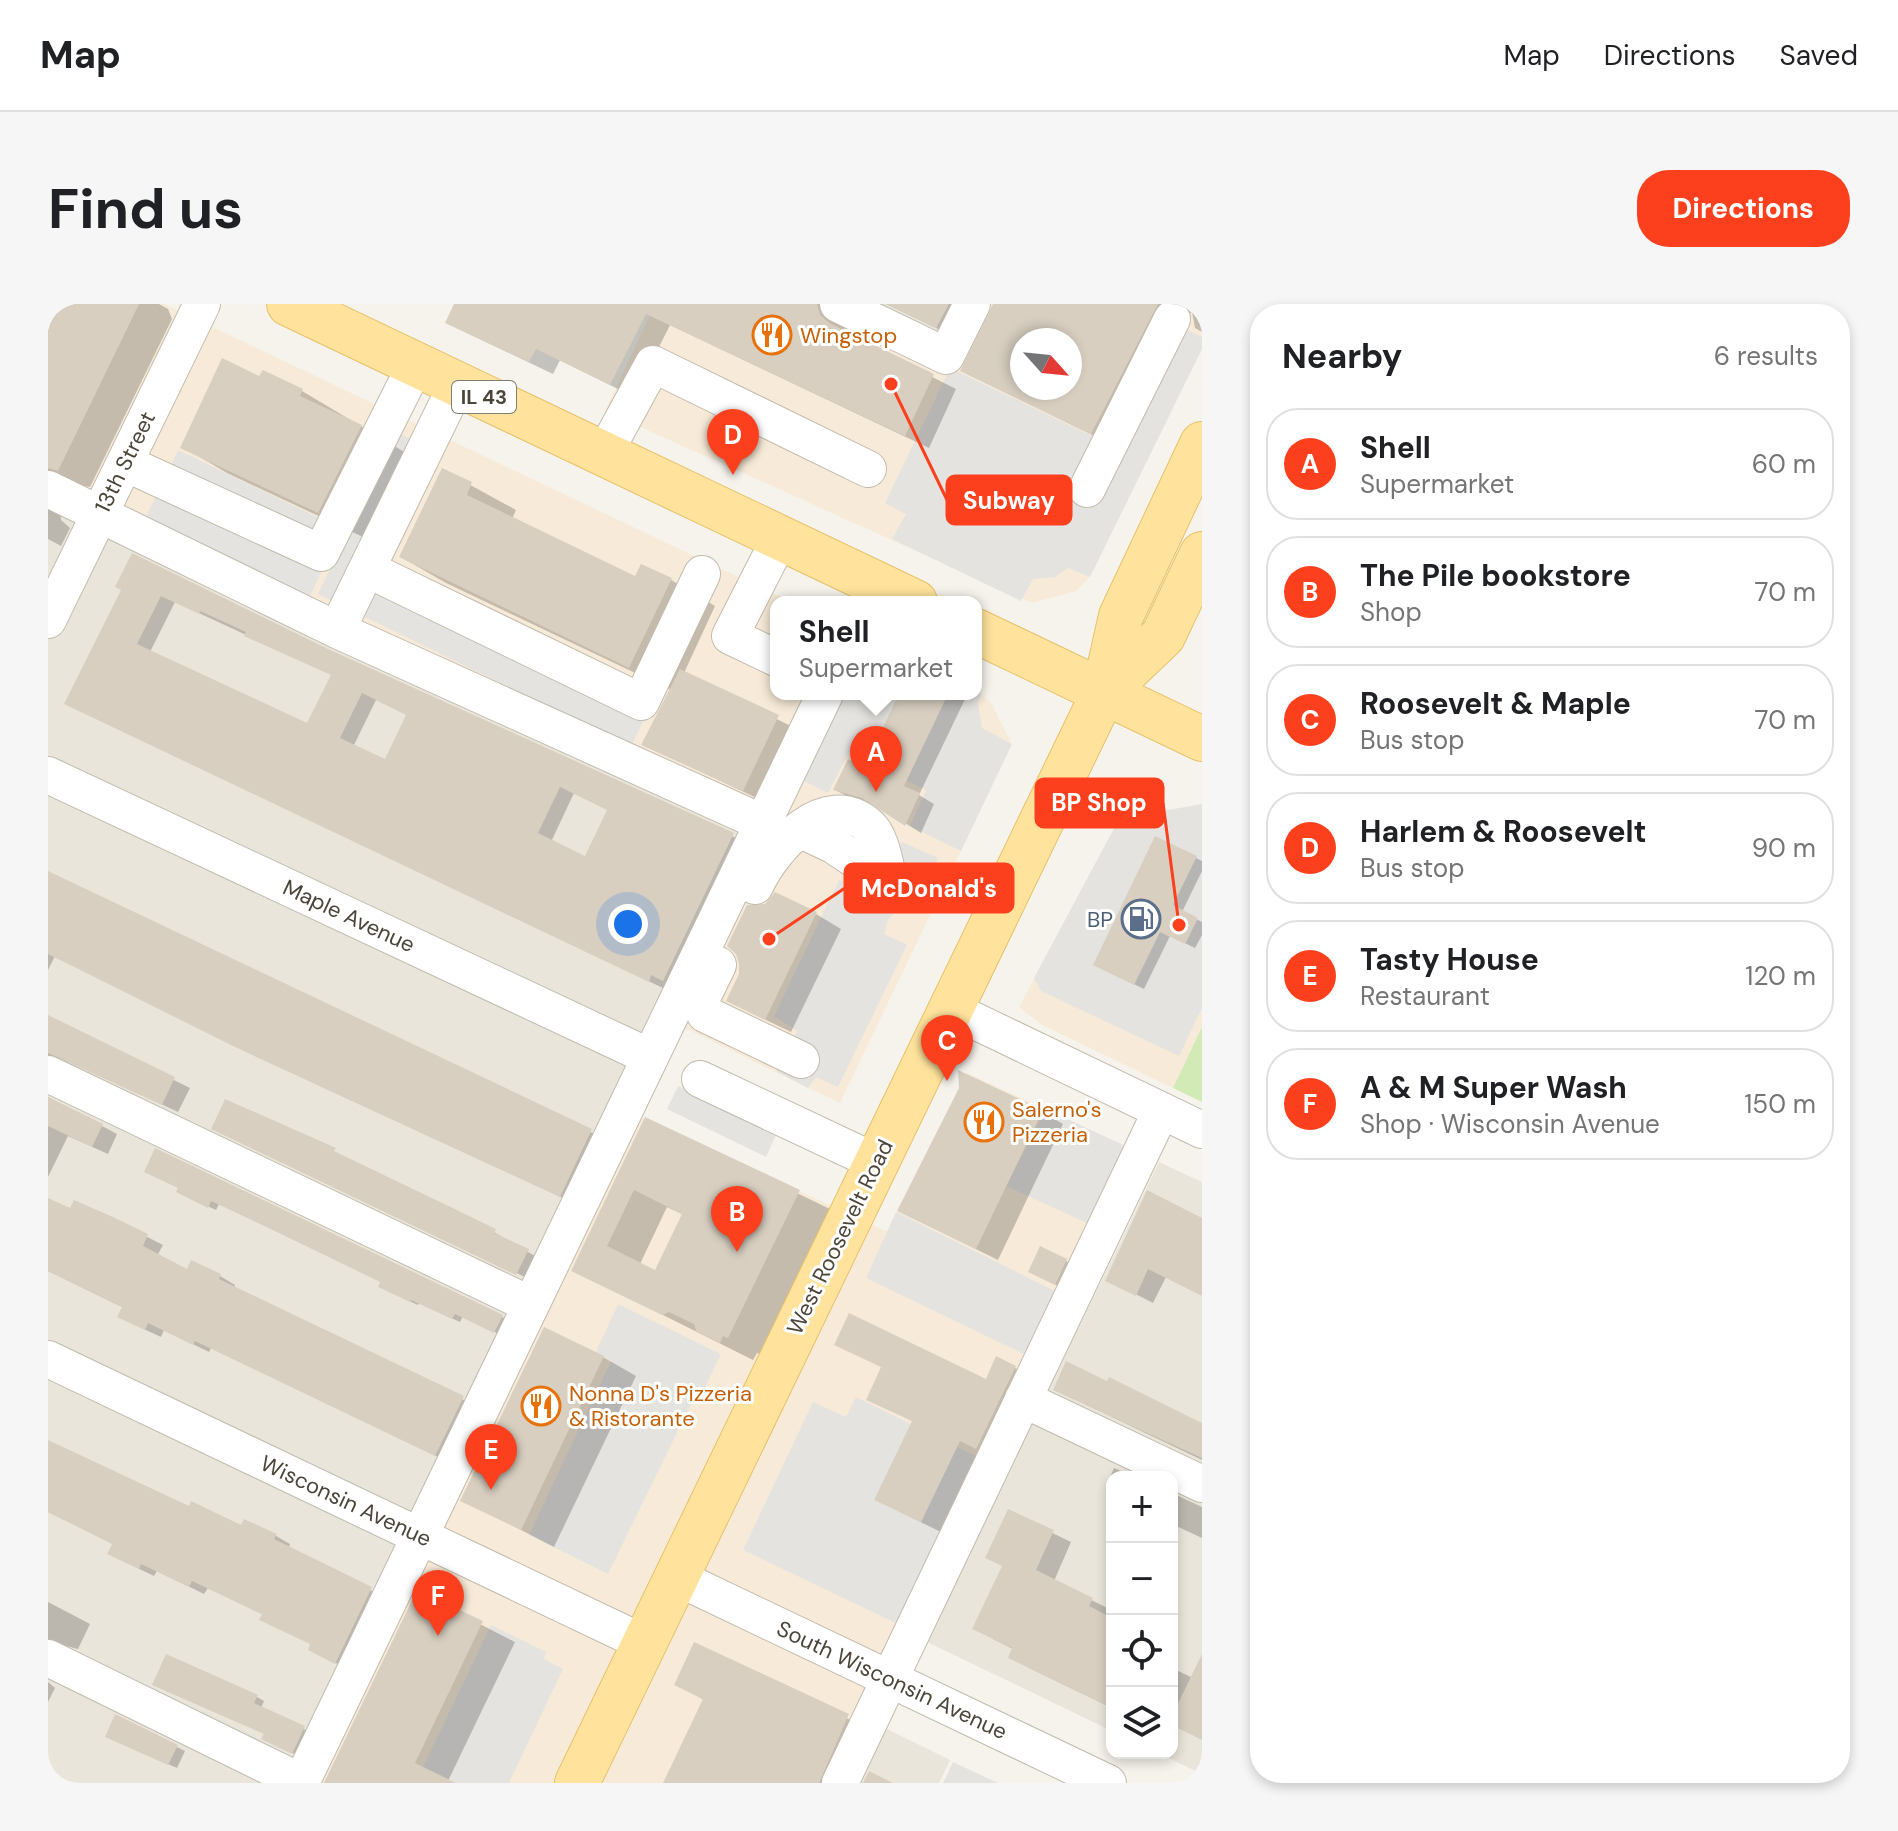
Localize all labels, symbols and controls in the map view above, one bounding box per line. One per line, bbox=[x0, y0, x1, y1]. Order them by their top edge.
text: Map bbox=[40, 30, 121, 80]
text: Map bbox=[1503, 37, 1560, 74]
text: Directions bbox=[1604, 37, 1736, 74]
text: Saved bbox=[1780, 37, 1858, 74]
button: Directions bbox=[1637, 170, 1850, 247]
text: Find us bbox=[48, 172, 243, 245]
restaurant icon: Wingstop bbox=[751, 314, 793, 356]
place label: Wingstop bbox=[800, 321, 897, 350]
north arrow bbox=[1010, 328, 1082, 400]
text: Nearby bbox=[1282, 334, 1402, 379]
text: 6 results bbox=[1714, 339, 1818, 373]
road number: IL 43 bbox=[452, 381, 516, 413]
street label: 13th Street bbox=[88, 407, 162, 517]
pin: D bbox=[707, 409, 759, 475]
text: Shell bbox=[1360, 428, 1431, 467]
text: A bbox=[1301, 447, 1319, 481]
text: 60 m bbox=[1752, 447, 1816, 481]
text: Supermarket bbox=[1360, 467, 1514, 501]
callout: Subway bbox=[947, 476, 1071, 524]
text: Subway bbox=[963, 485, 1055, 516]
text: The Pile bookstore bbox=[1360, 556, 1631, 595]
text: B bbox=[1302, 575, 1318, 609]
text: 70 m bbox=[1755, 575, 1816, 609]
text: Shop bbox=[1360, 595, 1422, 629]
popup bbox=[770, 596, 982, 700]
text: Shell bbox=[799, 612, 870, 651]
text: Supermarket bbox=[799, 651, 953, 685]
text: Roosevelt & Maple bbox=[1360, 684, 1631, 723]
text: C bbox=[1300, 703, 1320, 737]
text: 70 m bbox=[1755, 703, 1816, 737]
text: Bus stop bbox=[1360, 723, 1465, 757]
pin: A bbox=[850, 726, 902, 792]
callout: BP Shop bbox=[1036, 779, 1163, 827]
text: BP Shop bbox=[1051, 787, 1147, 818]
text: Harlem & Roosevelt bbox=[1360, 812, 1646, 851]
text: D bbox=[1301, 831, 1319, 865]
text: 90 m bbox=[1752, 831, 1816, 865]
text: Bus stop bbox=[1360, 851, 1465, 885]
callout: McDonald's bbox=[845, 864, 1013, 912]
street label: Maple Avenue bbox=[278, 873, 420, 959]
text: McDonald's bbox=[861, 873, 997, 904]
fuel station icon: BP bbox=[1120, 898, 1162, 940]
your location bbox=[608, 904, 648, 944]
place label: BP bbox=[1087, 905, 1113, 934]
text: Tasty House bbox=[1360, 940, 1539, 979]
text: E bbox=[1302, 959, 1318, 993]
text: 120 m bbox=[1745, 959, 1816, 993]
text: Restaurant bbox=[1360, 979, 1490, 1013]
pin: C bbox=[921, 1015, 973, 1081]
text: A & M Super Wash bbox=[1360, 1068, 1627, 1107]
text: F bbox=[1303, 1087, 1317, 1121]
text: 150 m bbox=[1744, 1087, 1816, 1121]
place label: Salerno's Pizzeria bbox=[1012, 1095, 1102, 1149]
restaurant icon: Salerno's Pizzeria bbox=[963, 1101, 1005, 1143]
text: Shop · Wisconsin Avenue bbox=[1360, 1107, 1660, 1141]
street label: West Roosevelt Road bbox=[780, 1135, 900, 1339]
pin: B bbox=[711, 1186, 763, 1252]
place label: Nonna D's Pizzeria & Ristorante bbox=[569, 1379, 752, 1433]
restaurant icon: Nonna D's Pizzeria & Ristorante bbox=[520, 1385, 562, 1427]
pin: E bbox=[465, 1424, 517, 1490]
street label: Wisconsin Avenue bbox=[256, 1449, 436, 1553]
map controls bbox=[1106, 1471, 1178, 1759]
button: + bbox=[1106, 1471, 1178, 1543]
button: − bbox=[1106, 1543, 1178, 1615]
pin: F bbox=[412, 1570, 464, 1636]
street label: South Wisconsin Avenue bbox=[772, 1614, 1012, 1746]
button: locate bbox=[1106, 1615, 1178, 1687]
button: layers bbox=[1106, 1687, 1178, 1759]

